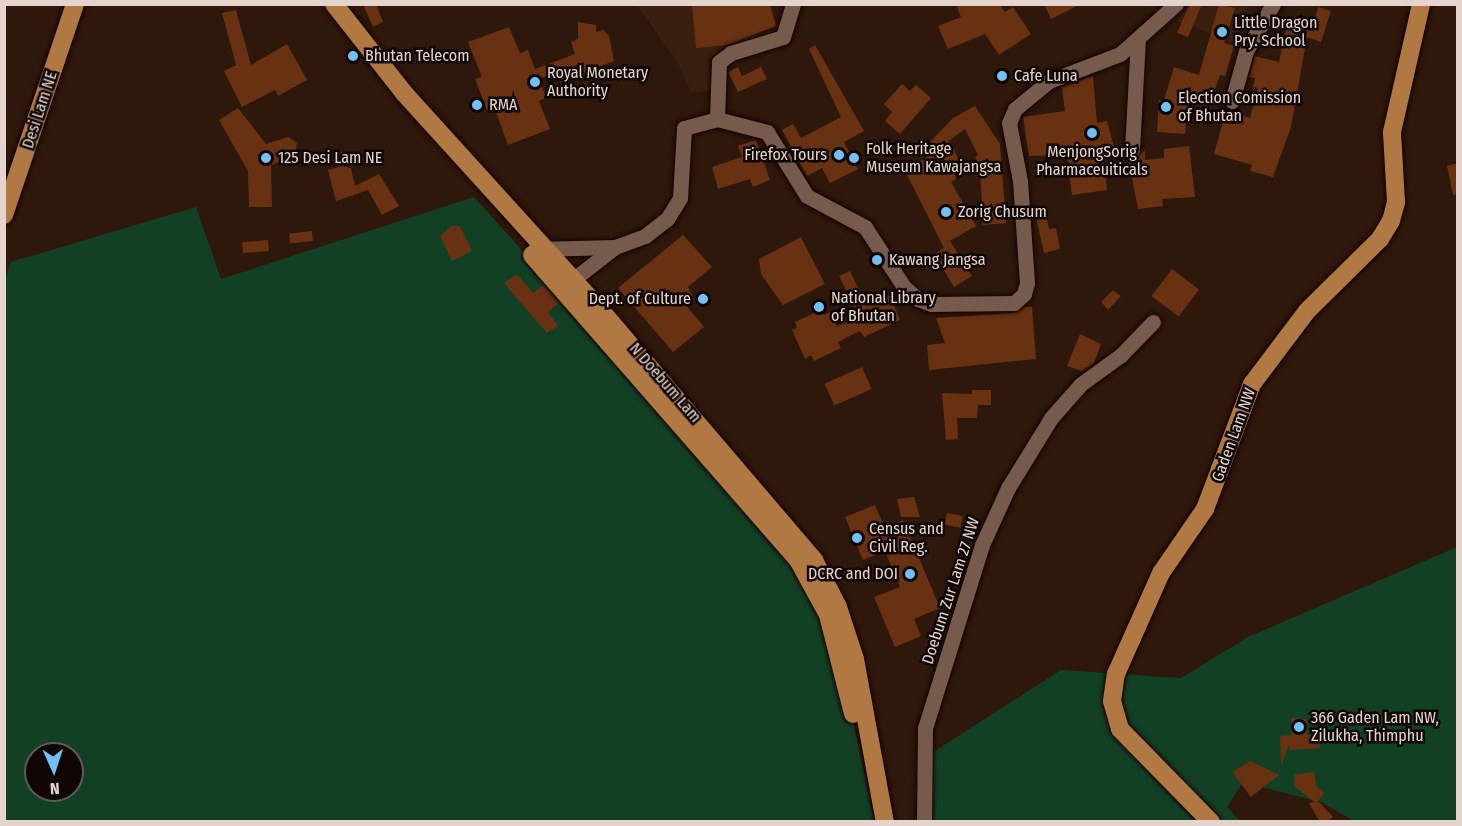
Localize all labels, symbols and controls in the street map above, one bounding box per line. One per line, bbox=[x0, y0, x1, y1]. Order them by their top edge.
place label: Little Dragon Pry. School bbox=[1234, 13, 1317, 51]
marker: Little Dragon Pry. School bbox=[1215, 25, 1229, 39]
place label: Bhutan Telecom bbox=[365, 46, 469, 66]
marker: Bhutan Telecom bbox=[346, 49, 360, 63]
place label: Royal Monetary Authority bbox=[547, 63, 648, 101]
place label: Cafe Luna bbox=[1014, 66, 1078, 86]
street label: Desi Lam NE bbox=[19, 69, 61, 151]
marker: Cafe Luna bbox=[995, 69, 1009, 83]
marker: Royal Monetary Authority bbox=[528, 75, 542, 89]
place label: Election Comission of Bhutan bbox=[1178, 88, 1301, 126]
place label: RMA bbox=[489, 95, 518, 115]
marker: RMA bbox=[470, 98, 484, 112]
marker: Election Comission of Bhutan bbox=[1159, 100, 1173, 114]
marker: MenjongSorig Pharmaceuiticals bbox=[1085, 126, 1099, 140]
place label: Folk Heritage Museum Kawajangsa bbox=[866, 139, 1001, 177]
place label: MenjongSorig Pharmaceuiticals bbox=[1036, 142, 1148, 180]
place label: Firefox Tours bbox=[744, 145, 827, 165]
place label: 125 Desi Lam NE bbox=[278, 148, 382, 168]
marker: Firefox Tours bbox=[832, 148, 846, 162]
marker: 125 Desi Lam NE bbox=[259, 151, 273, 165]
marker: Folk Heritage Museum Kawajangsa bbox=[847, 151, 861, 165]
place label: Zorig Chusum bbox=[958, 202, 1047, 222]
marker: Zorig Chusum bbox=[939, 205, 953, 219]
place label: Kawang Jangsa bbox=[889, 250, 986, 270]
marker: Kawang Jangsa bbox=[870, 253, 884, 267]
place label: National Library of Bhutan bbox=[831, 288, 936, 326]
place label: Dept. of Culture bbox=[589, 289, 691, 309]
marker: Dept. of Culture bbox=[696, 292, 710, 306]
marker: National Library of Bhutan bbox=[812, 300, 826, 314]
street label: N Doebum Lam bbox=[625, 339, 705, 427]
street label: Gaden Lam NW bbox=[1208, 386, 1260, 484]
street label: Doebum Zur Lam 27 NW bbox=[918, 515, 984, 667]
place label: Census and Civil Reg. bbox=[869, 519, 944, 557]
marker: Census and Civil Reg. bbox=[850, 531, 864, 545]
place label: DCRC and DOI bbox=[808, 564, 898, 584]
marker: DCRC and DOI bbox=[903, 567, 917, 581]
place label: 366 Gaden Lam NW, Zilukha, Thimphu bbox=[1311, 708, 1439, 746]
marker: 366 Gaden Lam NW, Zilukha, Thimphu bbox=[1292, 720, 1306, 734]
north arrow bbox=[24, 742, 84, 802]
text: N bbox=[50, 779, 60, 798]

